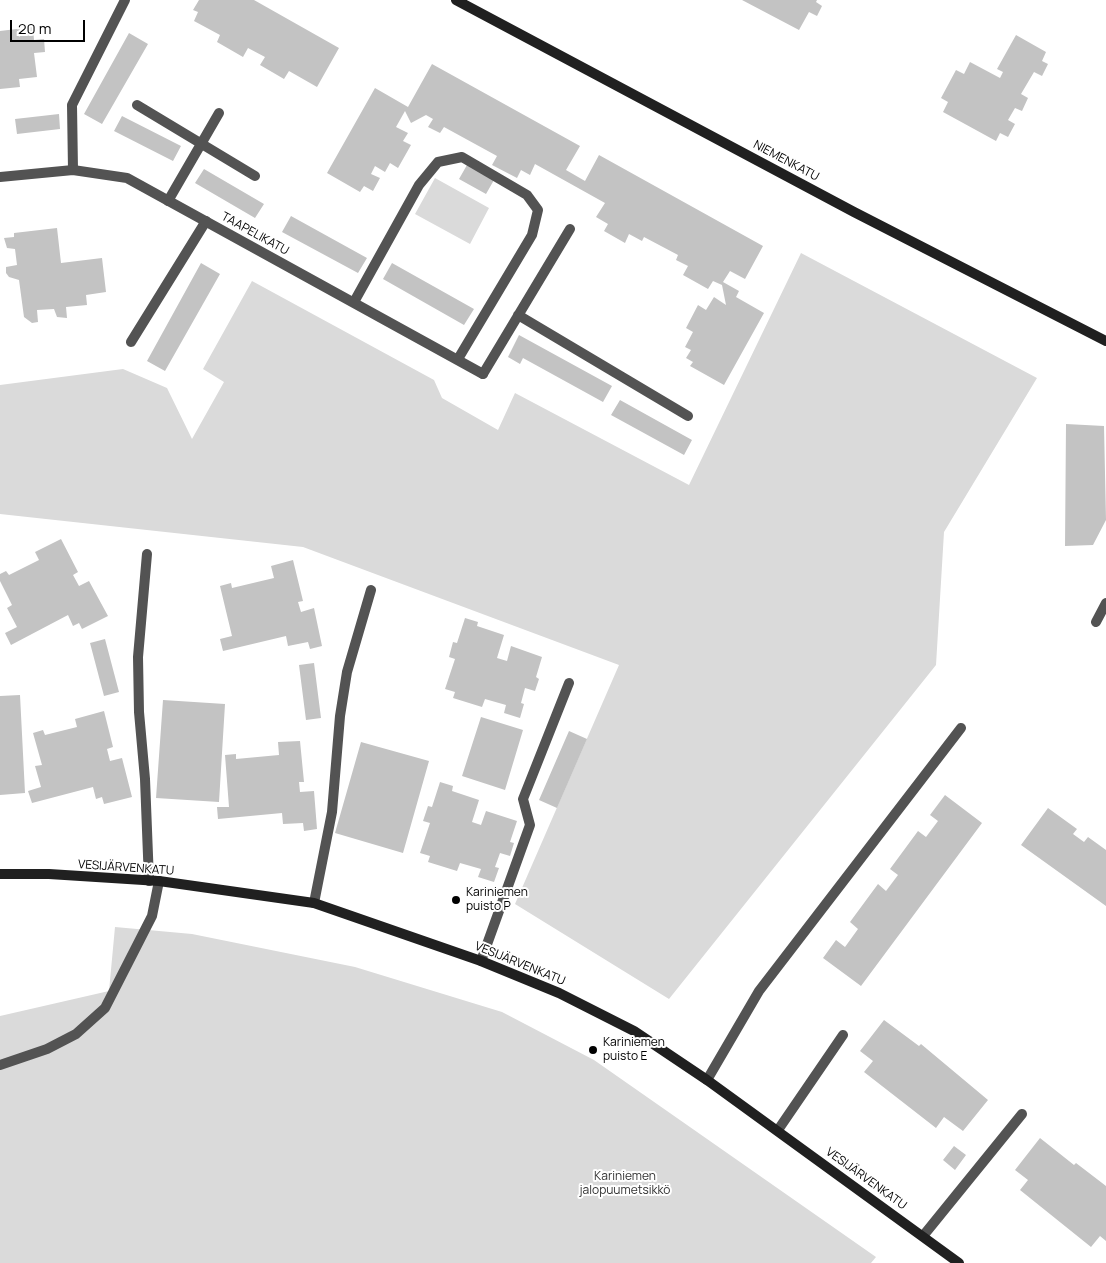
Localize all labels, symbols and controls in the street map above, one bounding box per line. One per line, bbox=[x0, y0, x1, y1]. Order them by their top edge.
scale bar bbox=[12, 10, 88, 42]
text: 20 m bbox=[18, 18, 51, 39]
street label: NIEMENKATU bbox=[751, 138, 821, 184]
street label: TAAPELIKATU bbox=[219, 209, 291, 259]
street label: VESIJÄRVENKATU bbox=[77, 857, 175, 879]
place label: Kariniemen puisto P bbox=[466, 886, 528, 914]
marker: Kariniemen puisto P bbox=[450, 894, 462, 906]
street label: VESIJÄRVENKATU bbox=[473, 939, 567, 989]
place label: Kariniemen puisto E bbox=[603, 1036, 665, 1064]
marker: Kariniemen puisto E bbox=[587, 1044, 599, 1056]
street label: VESIJÄRVENKATU bbox=[823, 1145, 909, 1213]
park label: Kariniemen jalopuumetsikkö bbox=[580, 1170, 670, 1198]

